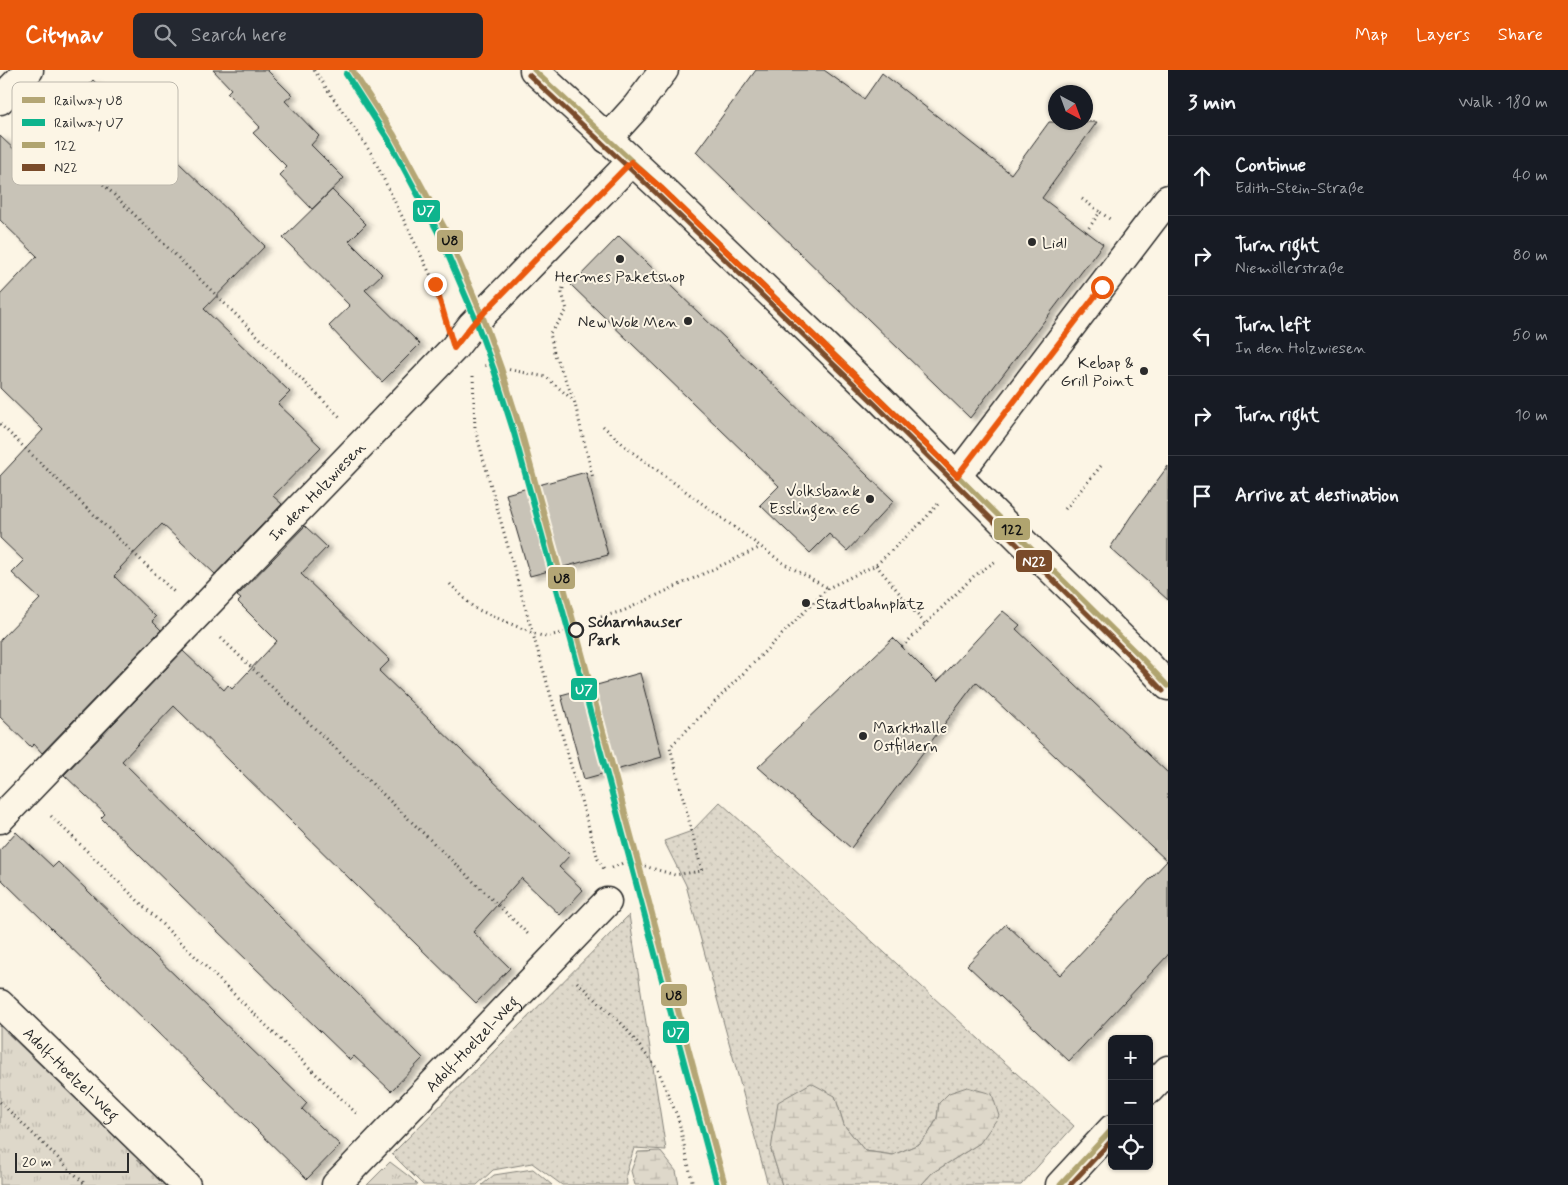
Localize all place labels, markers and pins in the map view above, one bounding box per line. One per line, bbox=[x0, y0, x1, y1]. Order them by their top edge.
place label: Lidl bbox=[1042, 233, 1067, 254]
marker: Lidl bbox=[1026, 236, 1038, 248]
marker: Hermes Paketshop bbox=[614, 253, 626, 265]
place label: Hermes Paketshop bbox=[555, 267, 685, 288]
place label: New Wok Men bbox=[578, 312, 678, 333]
marker: New Wok Men bbox=[682, 315, 694, 327]
place label: Kebap & Grill Point bbox=[1061, 353, 1135, 392]
marker: Kebap & Grill Point bbox=[1138, 365, 1150, 377]
place label: Volksbank Esslingen eG bbox=[769, 481, 860, 521]
marker: Volksbank Esslingen eG bbox=[864, 493, 876, 505]
place label: Stadtbahnplatz bbox=[816, 594, 925, 615]
marker: Stadtbahnplatz bbox=[800, 597, 812, 609]
place label: Scharnhauser Park bbox=[588, 612, 682, 651]
marker: Scharnhauser Park bbox=[568, 622, 584, 638]
place label: Markthalle Ostfildern bbox=[873, 718, 947, 757]
marker: Markthalle Ostfildern bbox=[857, 730, 869, 742]

